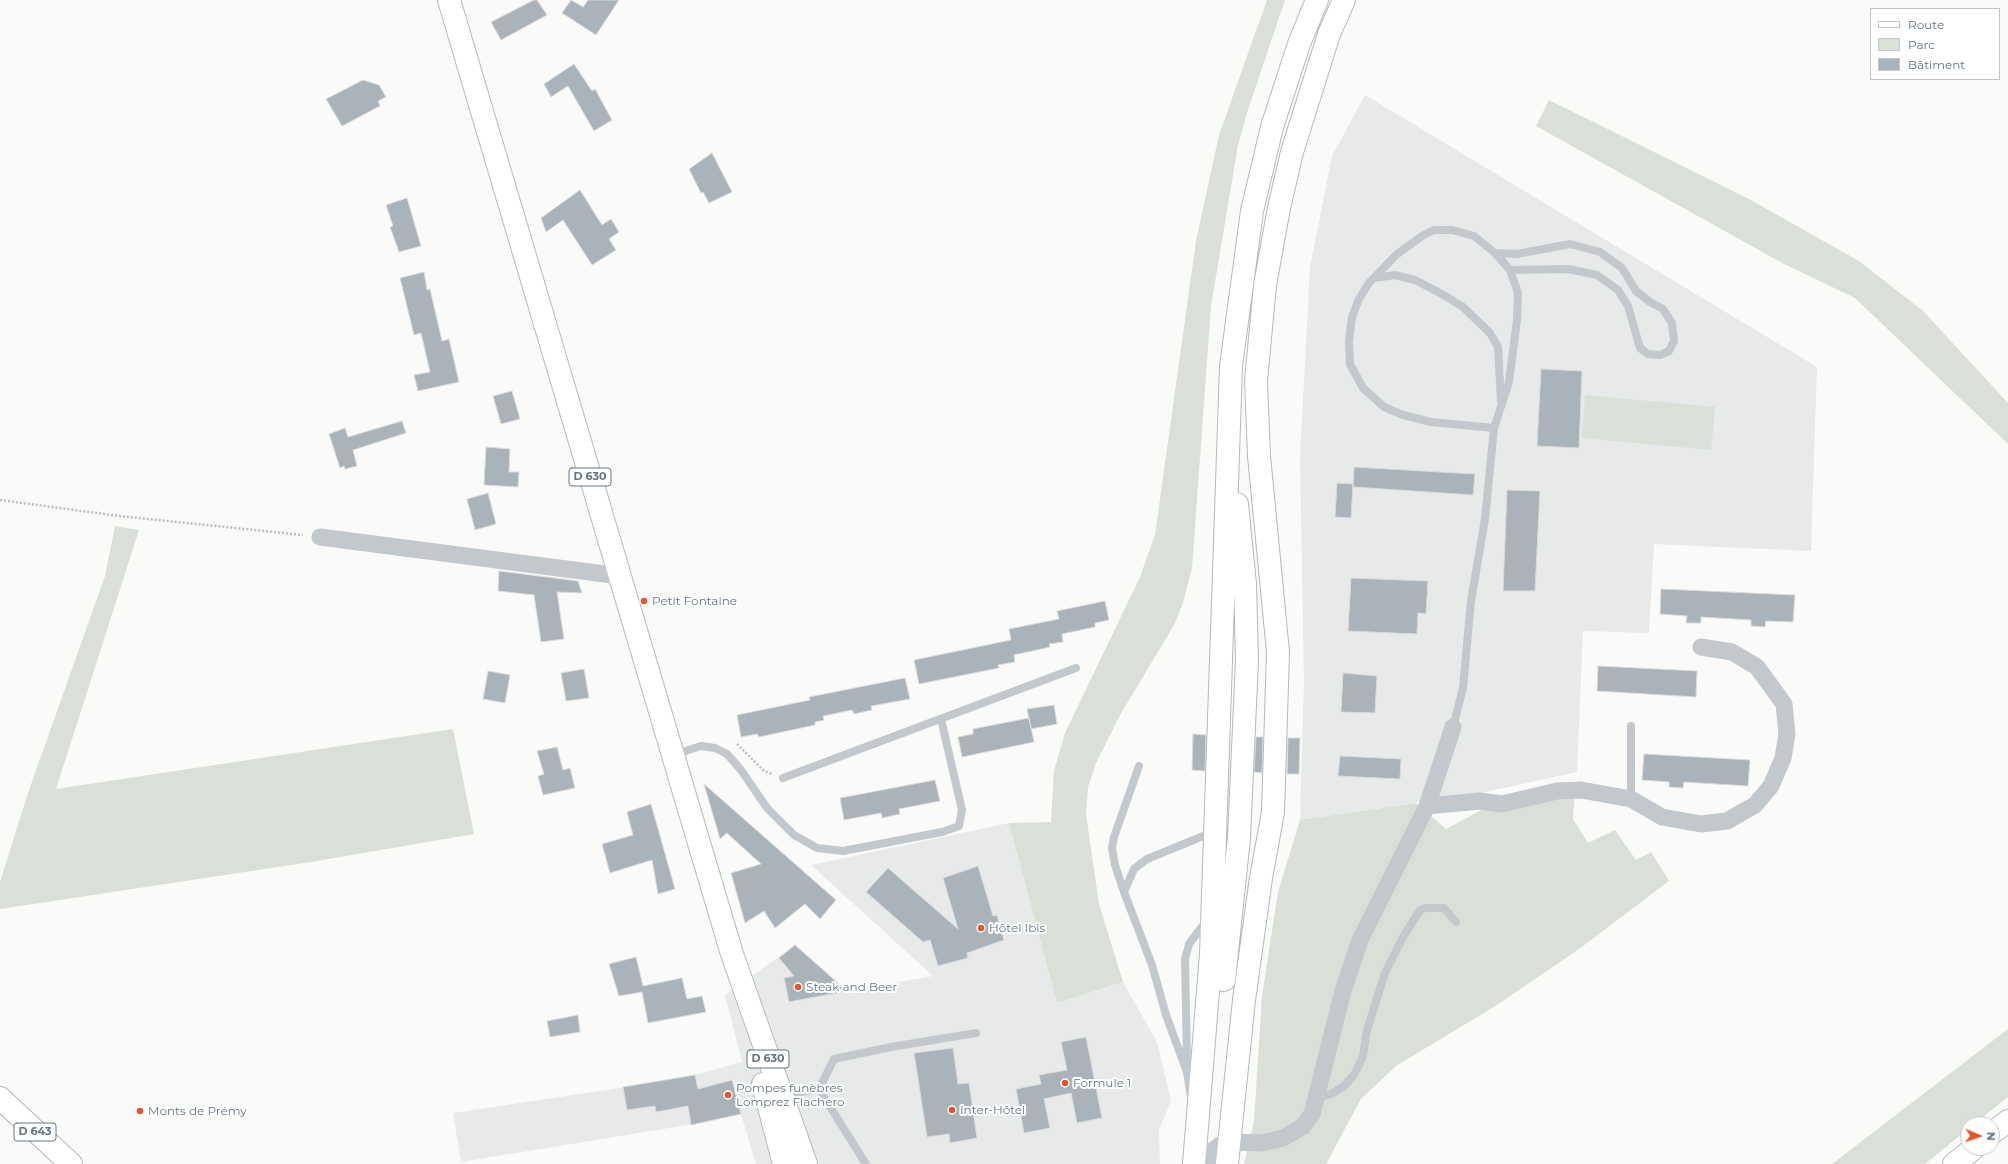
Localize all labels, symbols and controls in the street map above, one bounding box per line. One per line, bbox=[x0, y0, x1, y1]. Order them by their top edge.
legend bbox=[1870, 8, 2000, 80]
text: Route bbox=[1908, 17, 1944, 32]
text: Parc bbox=[1908, 37, 1935, 52]
text: Bâtiment bbox=[1908, 57, 1965, 72]
road number: D 630 bbox=[569, 468, 611, 486]
place label: Petit Fontaine bbox=[652, 594, 737, 608]
marker: Petit Fontaine bbox=[639, 596, 649, 606]
place label: Hôtel Ibis bbox=[989, 921, 1045, 935]
marker: Hôtel Ibis bbox=[976, 923, 986, 933]
place label: Steak and Beer bbox=[806, 980, 897, 994]
marker: Steak and Beer bbox=[793, 982, 803, 992]
road number: D 630 bbox=[747, 1050, 789, 1068]
place label: Formule 1 bbox=[1073, 1076, 1131, 1090]
marker: Formule 1 bbox=[1060, 1078, 1070, 1088]
place label: Pompes funèbres Lomprez Flachero bbox=[736, 1081, 845, 1109]
marker: Pompes funèbres Lomprez Flachero bbox=[723, 1090, 733, 1100]
place label: Inter-Hôtel bbox=[960, 1103, 1025, 1117]
place label: Monts de Prémy bbox=[148, 1104, 247, 1118]
marker: Inter-Hôtel bbox=[947, 1105, 957, 1115]
marker: Monts de Prémy bbox=[135, 1106, 145, 1116]
north arrow bbox=[1960, 1116, 2000, 1156]
road number: D 643 bbox=[14, 1123, 56, 1141]
text: N bbox=[1984, 1132, 1998, 1141]

